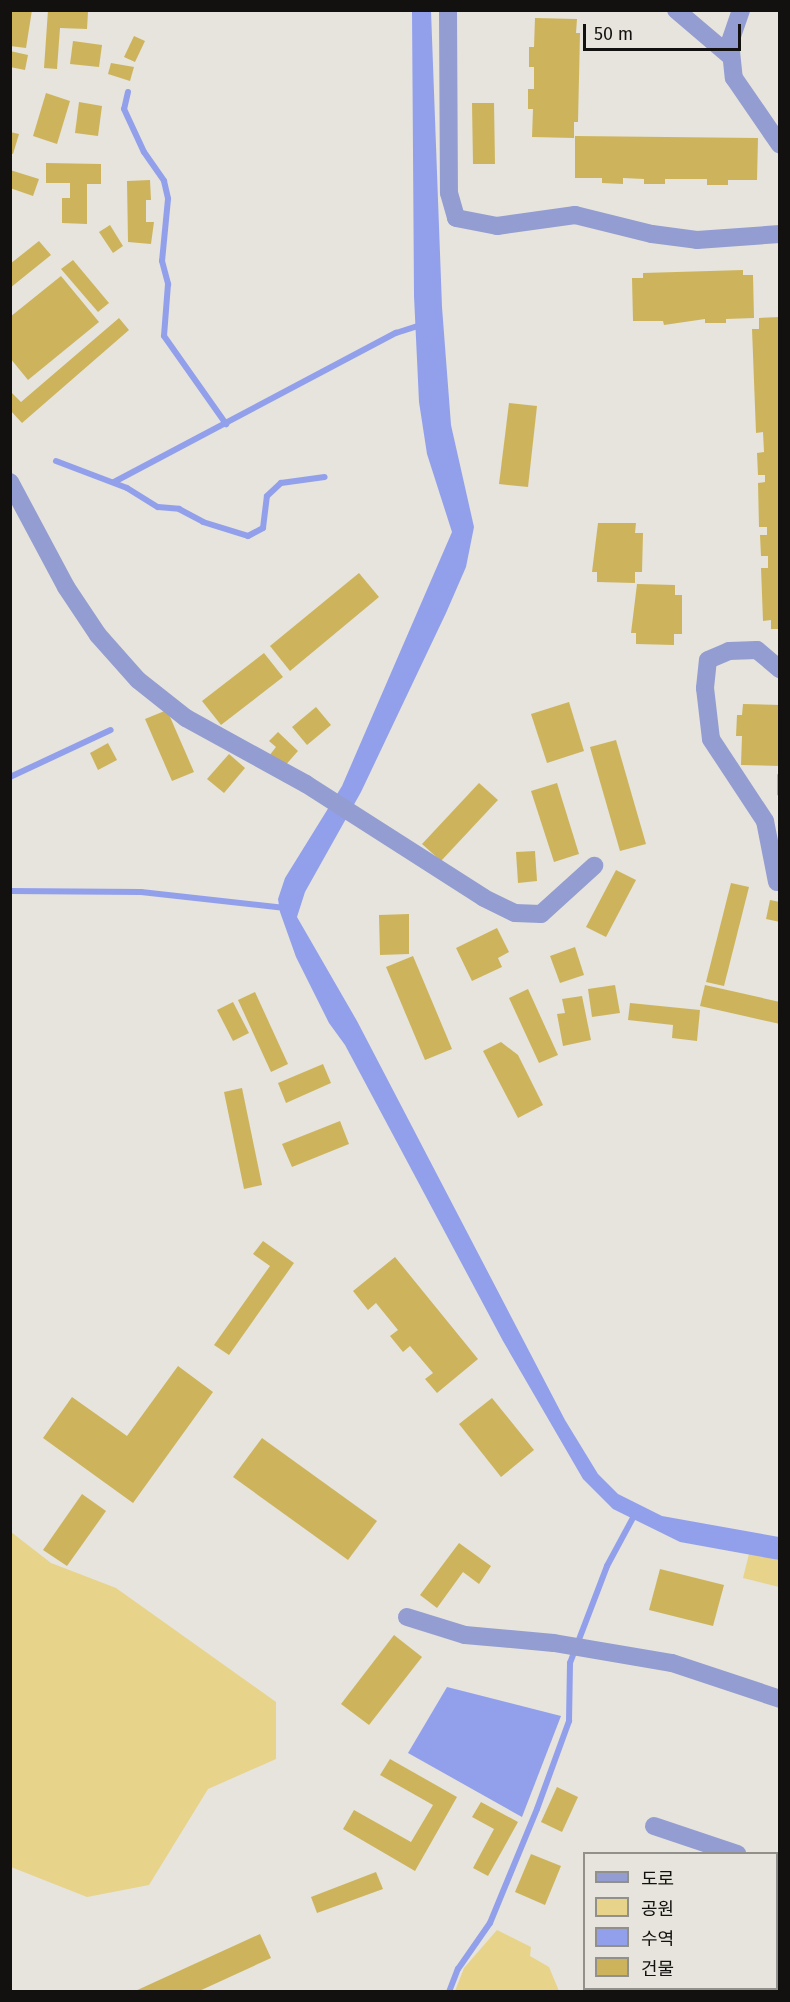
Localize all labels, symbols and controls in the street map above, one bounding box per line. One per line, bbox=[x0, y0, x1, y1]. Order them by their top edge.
scale bar bbox=[586, 12, 744, 50]
text: 50 m bbox=[594, 23, 633, 45]
legend bbox=[583, 1852, 778, 1990]
text: 도로 bbox=[641, 1868, 674, 1890]
text: 공원 bbox=[641, 1898, 674, 1920]
text: 수역 bbox=[641, 1928, 674, 1950]
text: 건물 bbox=[641, 1958, 674, 1980]

